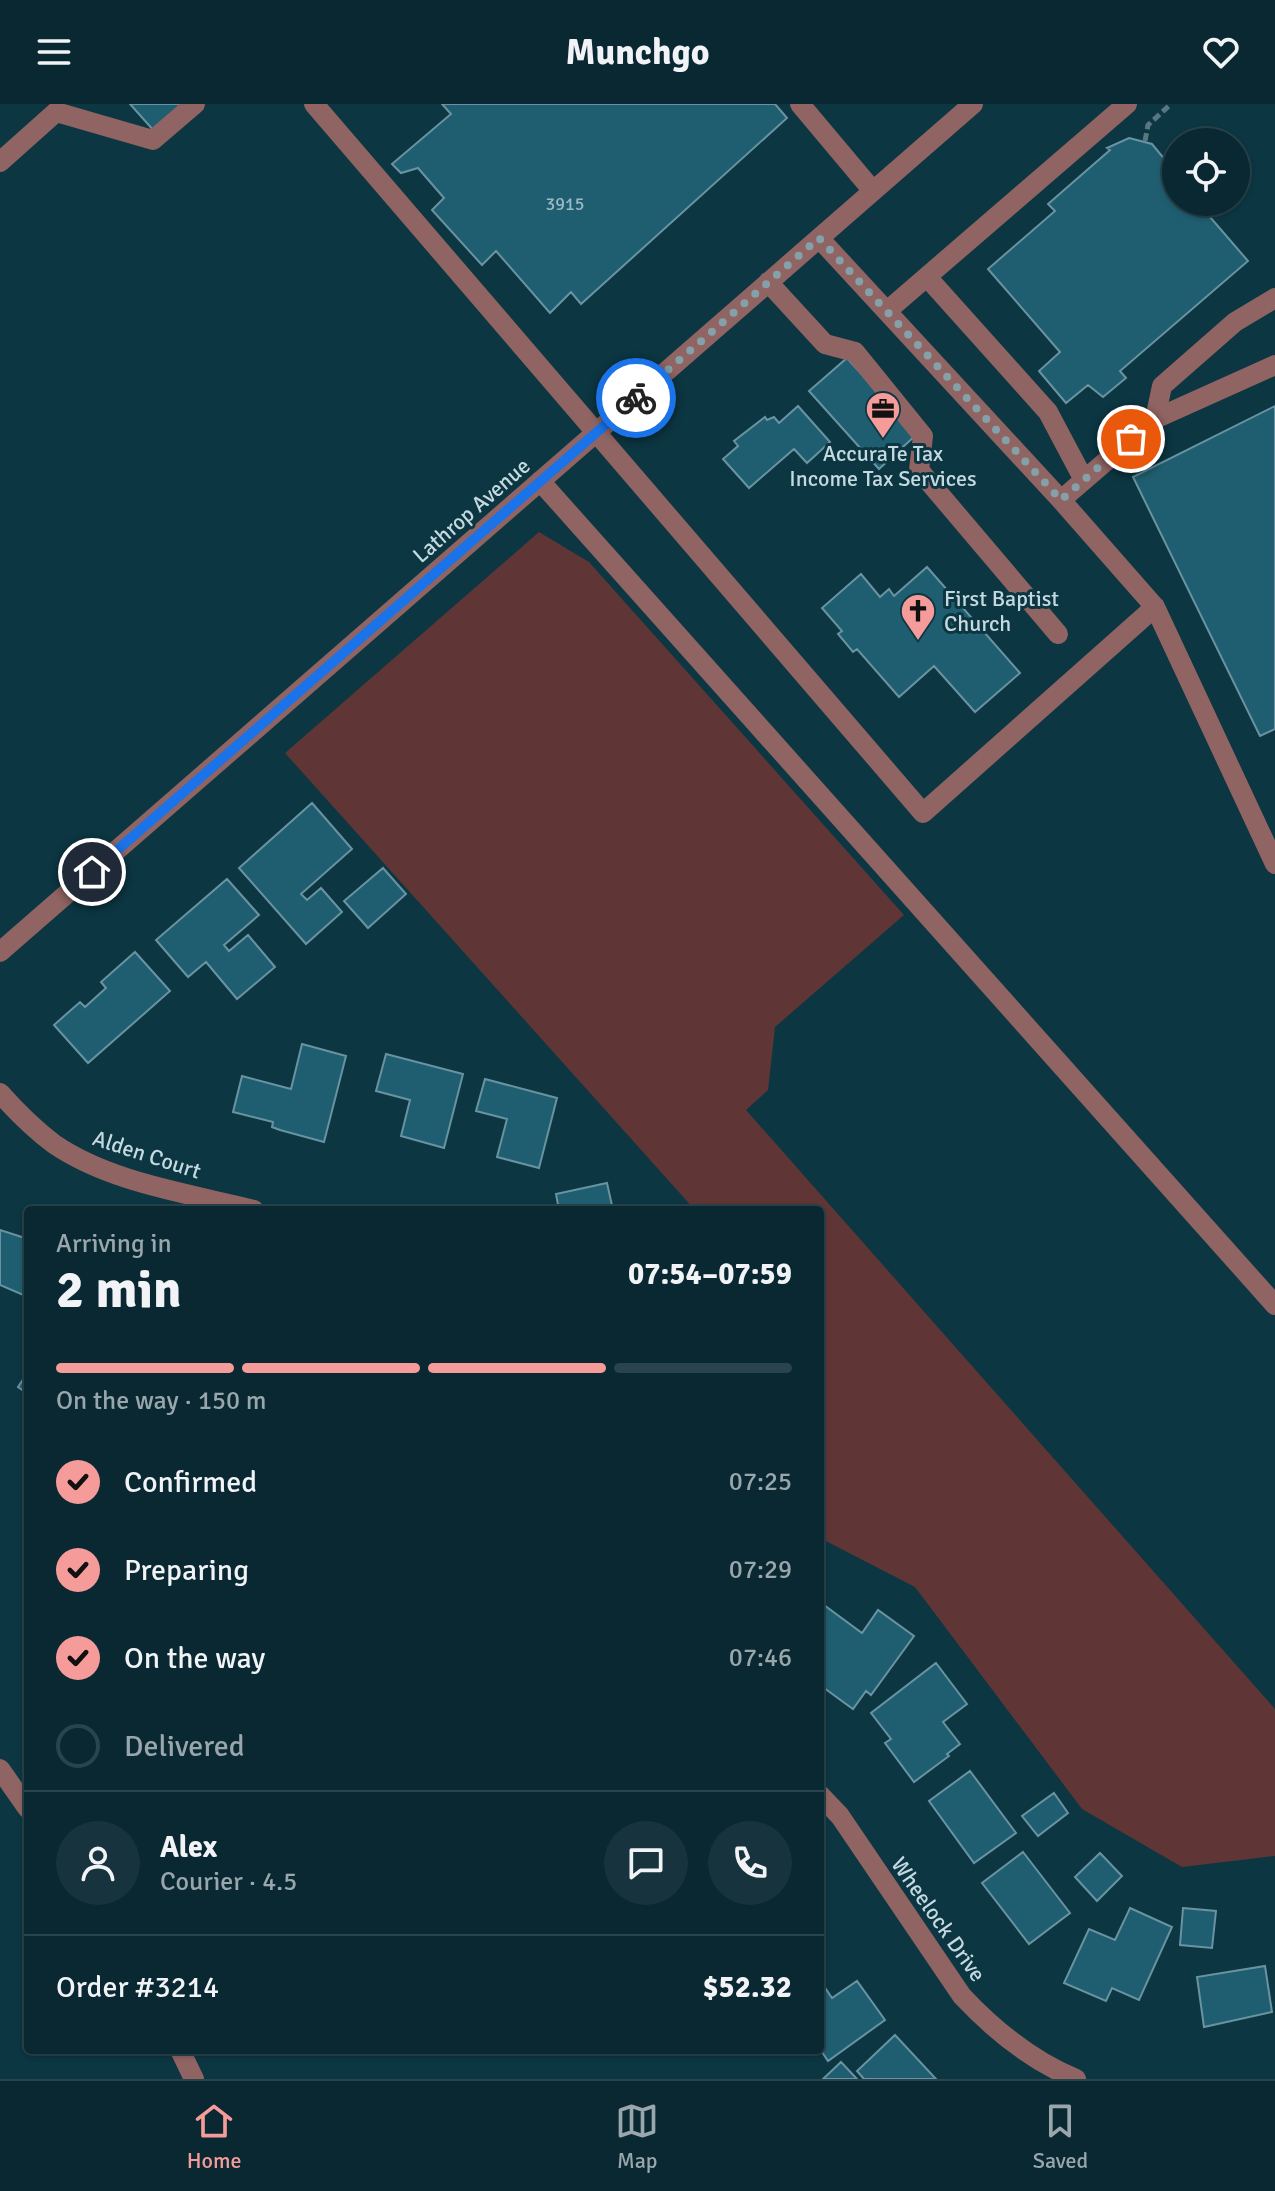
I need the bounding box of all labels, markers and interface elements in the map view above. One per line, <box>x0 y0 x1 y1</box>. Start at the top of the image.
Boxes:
icon: menu <box>32 30 76 74</box>
text: Munchgo <box>565 30 710 75</box>
icon: heart <box>1199 30 1243 74</box>
map controls <box>1162 128 1250 216</box>
button: locate <box>1162 128 1250 216</box>
house number: 3915 <box>546 193 584 215</box>
courier <box>596 358 676 438</box>
icon: bike <box>614 376 658 420</box>
office icon: AccuraTe Tax Income Tax Services <box>864 390 902 440</box>
pin <box>1097 405 1165 473</box>
icon: bag <box>1109 417 1153 461</box>
place label: AccuraTe Tax Income Tax Services <box>789 440 977 492</box>
street label: Lathrop Avenue <box>407 452 535 569</box>
place label: First Baptist Church <box>944 585 1059 637</box>
church icon: First Baptist Church <box>899 592 937 642</box>
pin <box>58 838 126 906</box>
icon: home <box>70 850 114 894</box>
street label: Alden Court <box>89 1124 205 1185</box>
text: Arriving in <box>56 1228 172 1260</box>
text: 07:54–07:59 <box>628 1256 792 1293</box>
text: 2 min <box>56 1258 182 1322</box>
text: On the way · 150 m <box>56 1385 266 1417</box>
icon: check <box>56 1460 100 1504</box>
text: Confirmed <box>124 1464 257 1501</box>
text: 07:25 <box>729 1466 792 1498</box>
icon: check <box>56 1548 100 1592</box>
text: Preparing <box>124 1552 249 1589</box>
text: 07:29 <box>729 1554 792 1586</box>
icon: check <box>56 1636 100 1680</box>
text: On the way <box>124 1640 265 1677</box>
text: 07:46 <box>729 1642 792 1674</box>
text: Delivered <box>124 1728 245 1765</box>
button: person <box>56 1821 140 1905</box>
button: chat <box>604 1821 688 1905</box>
button: phone <box>708 1821 792 1905</box>
text: Alex <box>160 1829 217 1866</box>
street label: Wheelock Drive <box>886 1852 991 1987</box>
text: Courier · 4.5 <box>160 1866 297 1898</box>
text: Order #3214 <box>56 1969 219 2006</box>
text: $52.32 <box>702 1969 792 2006</box>
tab: Home <box>187 2099 242 2174</box>
tab: Map <box>615 2099 659 2174</box>
tab: Saved <box>1033 2099 1088 2174</box>

